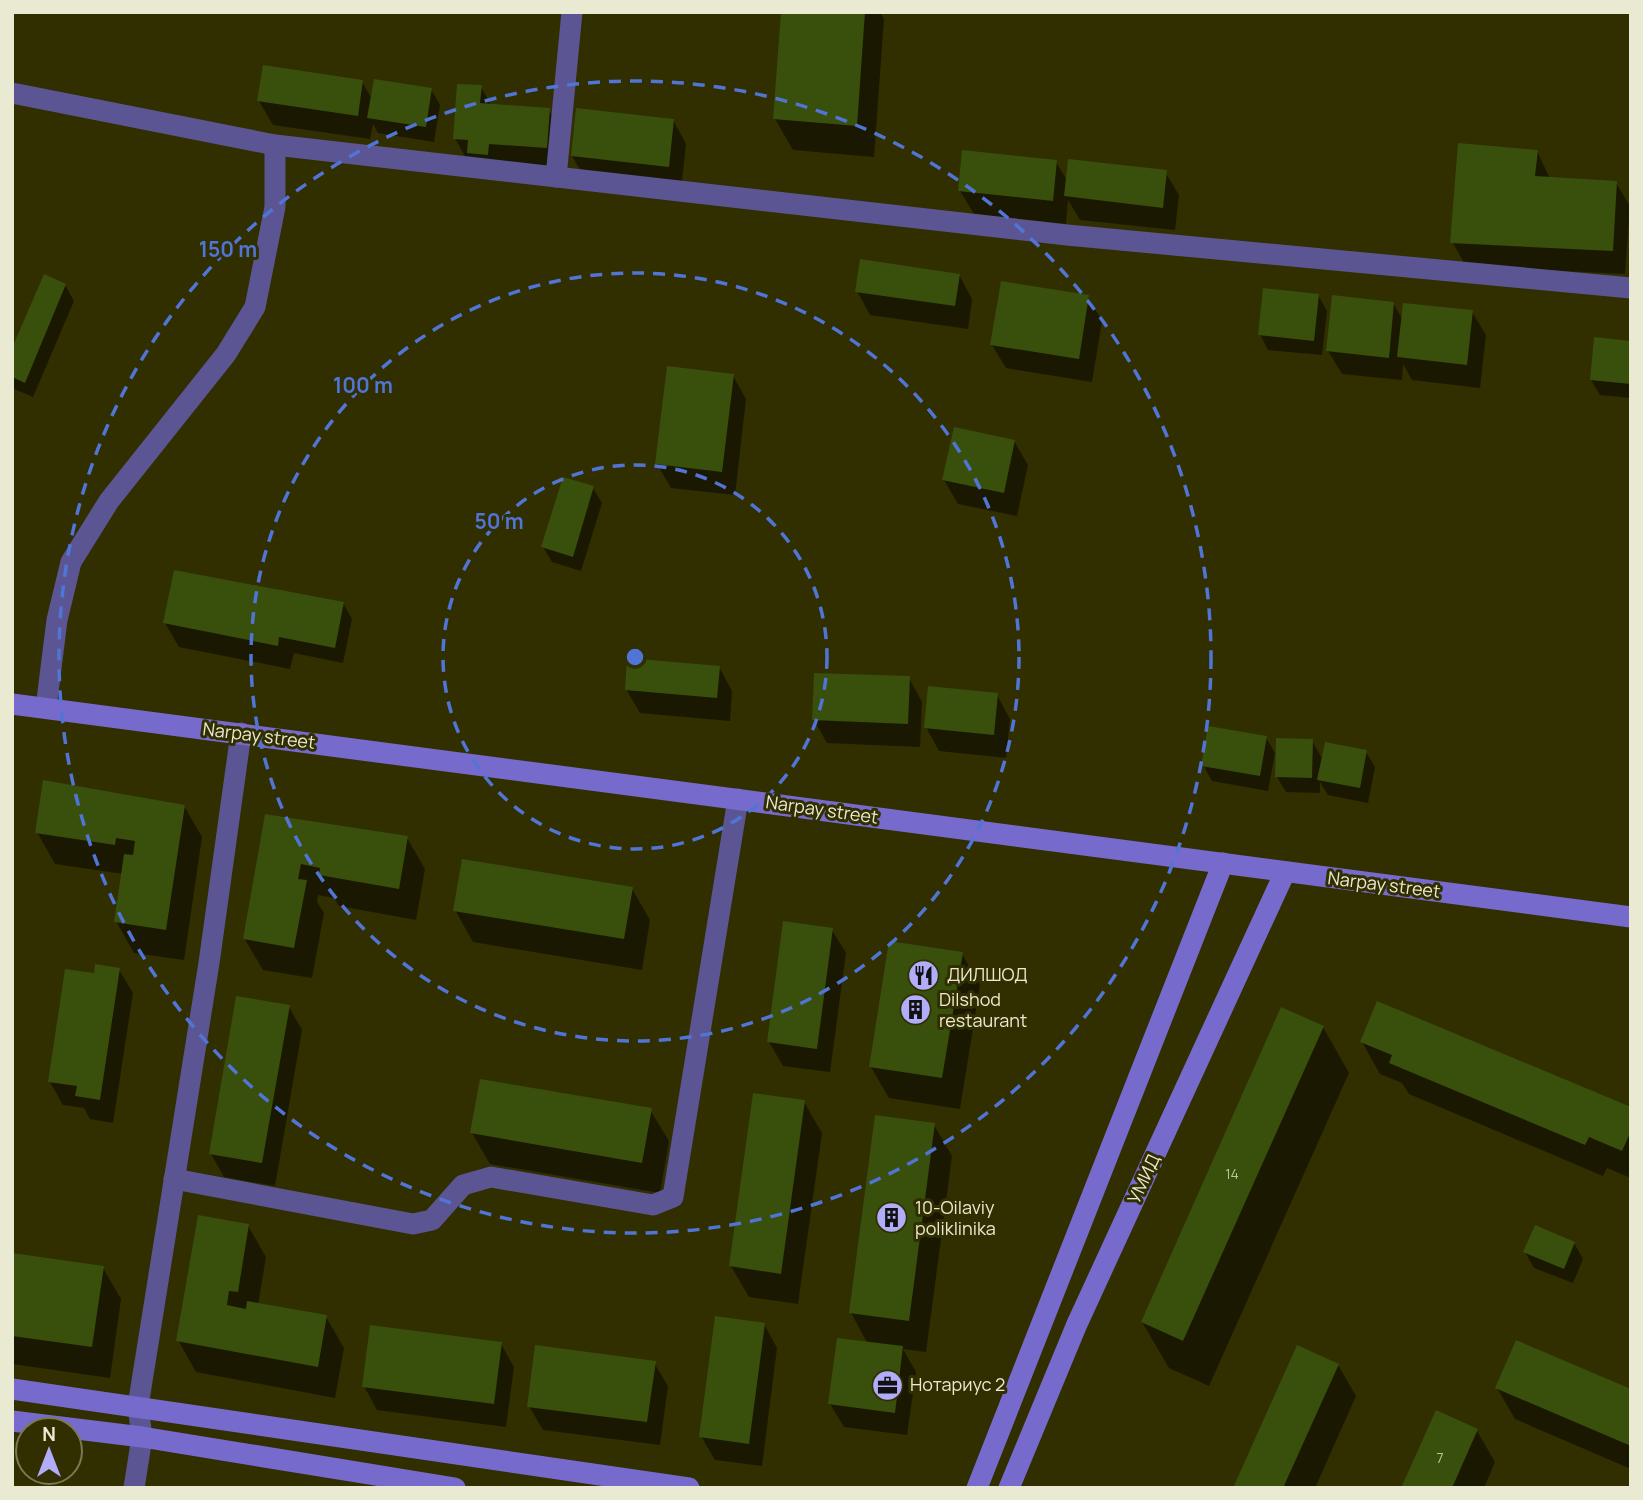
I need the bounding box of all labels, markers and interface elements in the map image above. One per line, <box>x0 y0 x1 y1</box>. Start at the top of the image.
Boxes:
text: 150 m <box>199 235 257 263</box>
text: 100 m <box>333 371 393 399</box>
text: 50 m <box>474 507 524 535</box>
centre of rings <box>623 645 647 669</box>
street label: Narpay street <box>201 716 317 754</box>
street label: Narpay street <box>764 789 880 829</box>
street label: Narpay street <box>1326 865 1442 903</box>
restaurant icon: ДИЛШОД <box>907 958 941 992</box>
place label: ДИЛШОД <box>947 962 1027 986</box>
place label: Dilshod restaurant <box>939 987 1027 1032</box>
building icon: Dilshod restaurant <box>899 993 933 1027</box>
street label: УМИД <box>1121 1150 1165 1207</box>
house number: 14 <box>1225 1164 1239 1183</box>
place label: 10-Oilaviy poliklinika <box>915 1195 996 1240</box>
building icon: 10-Oilaviy poliklinika <box>875 1201 909 1235</box>
office icon: Нотариус 2 <box>870 1368 904 1402</box>
place label: Нотариус 2 <box>910 1372 1005 1396</box>
north arrow <box>14 1416 84 1486</box>
text: N <box>42 1421 56 1447</box>
house number: 7 <box>1436 1448 1444 1467</box>

